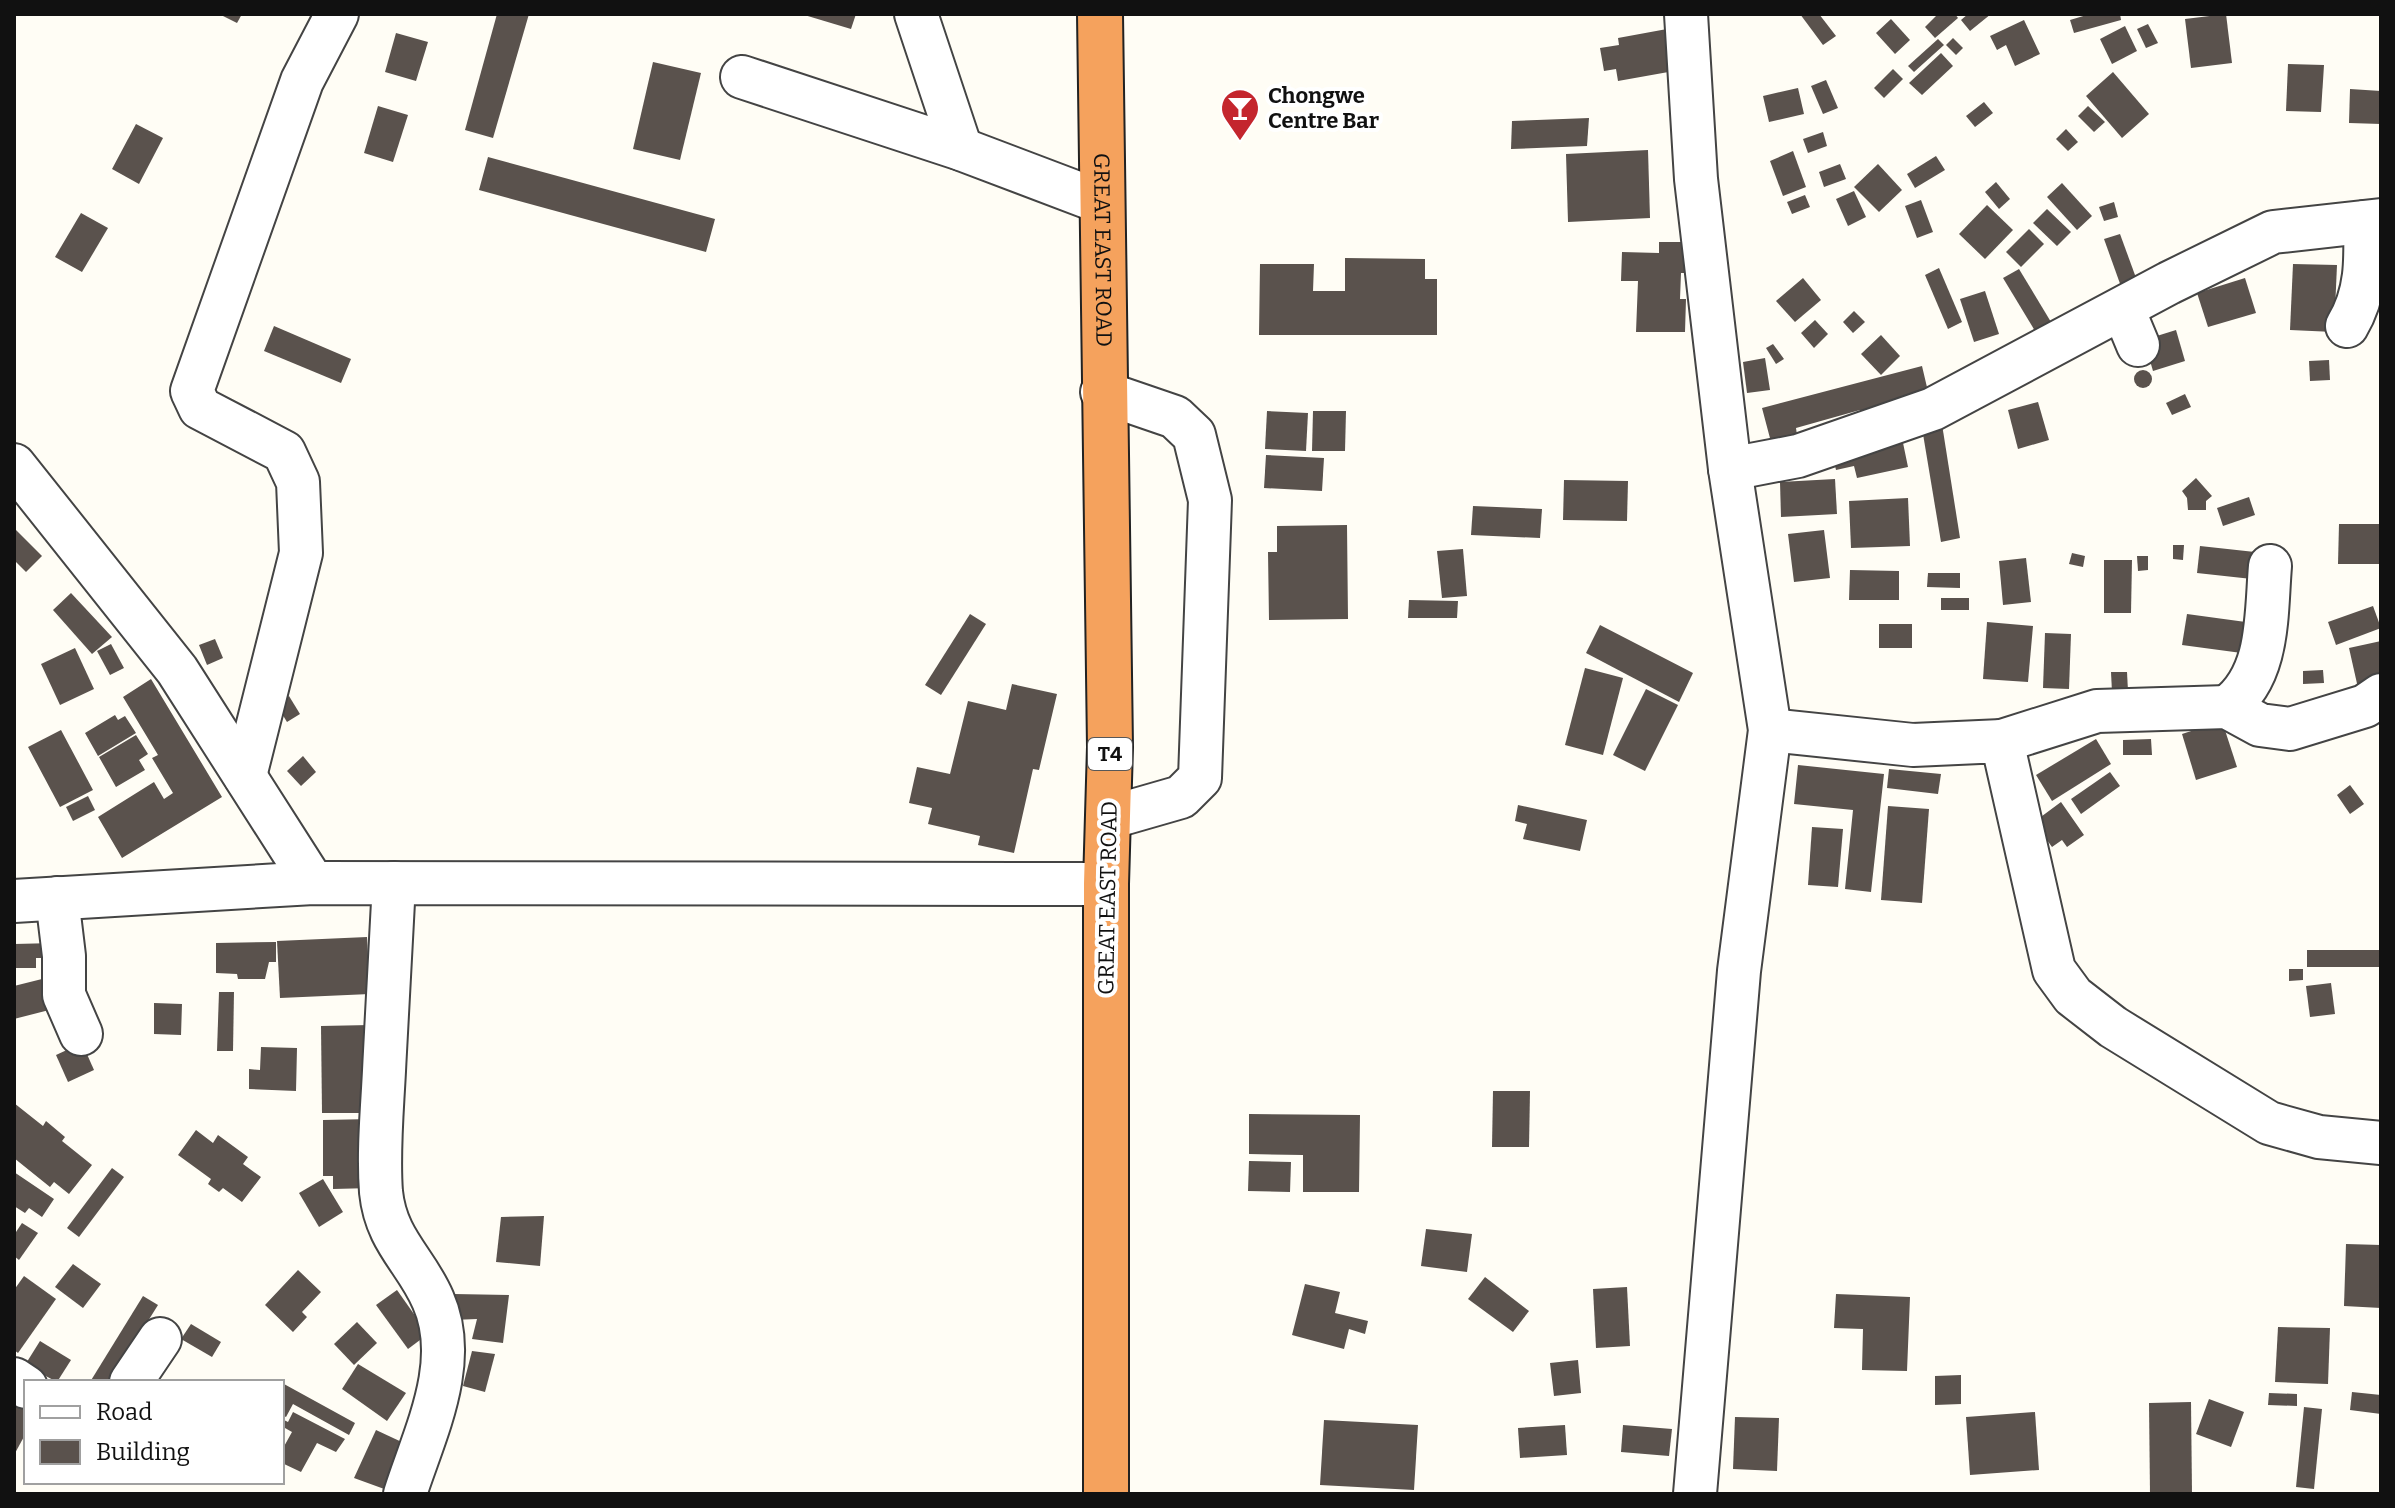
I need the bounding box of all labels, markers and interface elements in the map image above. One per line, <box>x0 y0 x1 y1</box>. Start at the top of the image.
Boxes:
place label: Chongwe Centre Bar <box>1268 82 1380 134</box>
bar icon: Chongwe Centre Bar <box>1219 87 1261 142</box>
street label: GREAT EAST ROAD <box>1088 153 1118 347</box>
road number: T4 <box>1088 738 1132 770</box>
street label: GREAT EAST ROAD <box>1092 801 1123 995</box>
legend <box>24 1380 284 1484</box>
text: Road <box>96 1398 152 1426</box>
text: Building <box>96 1438 190 1466</box>

